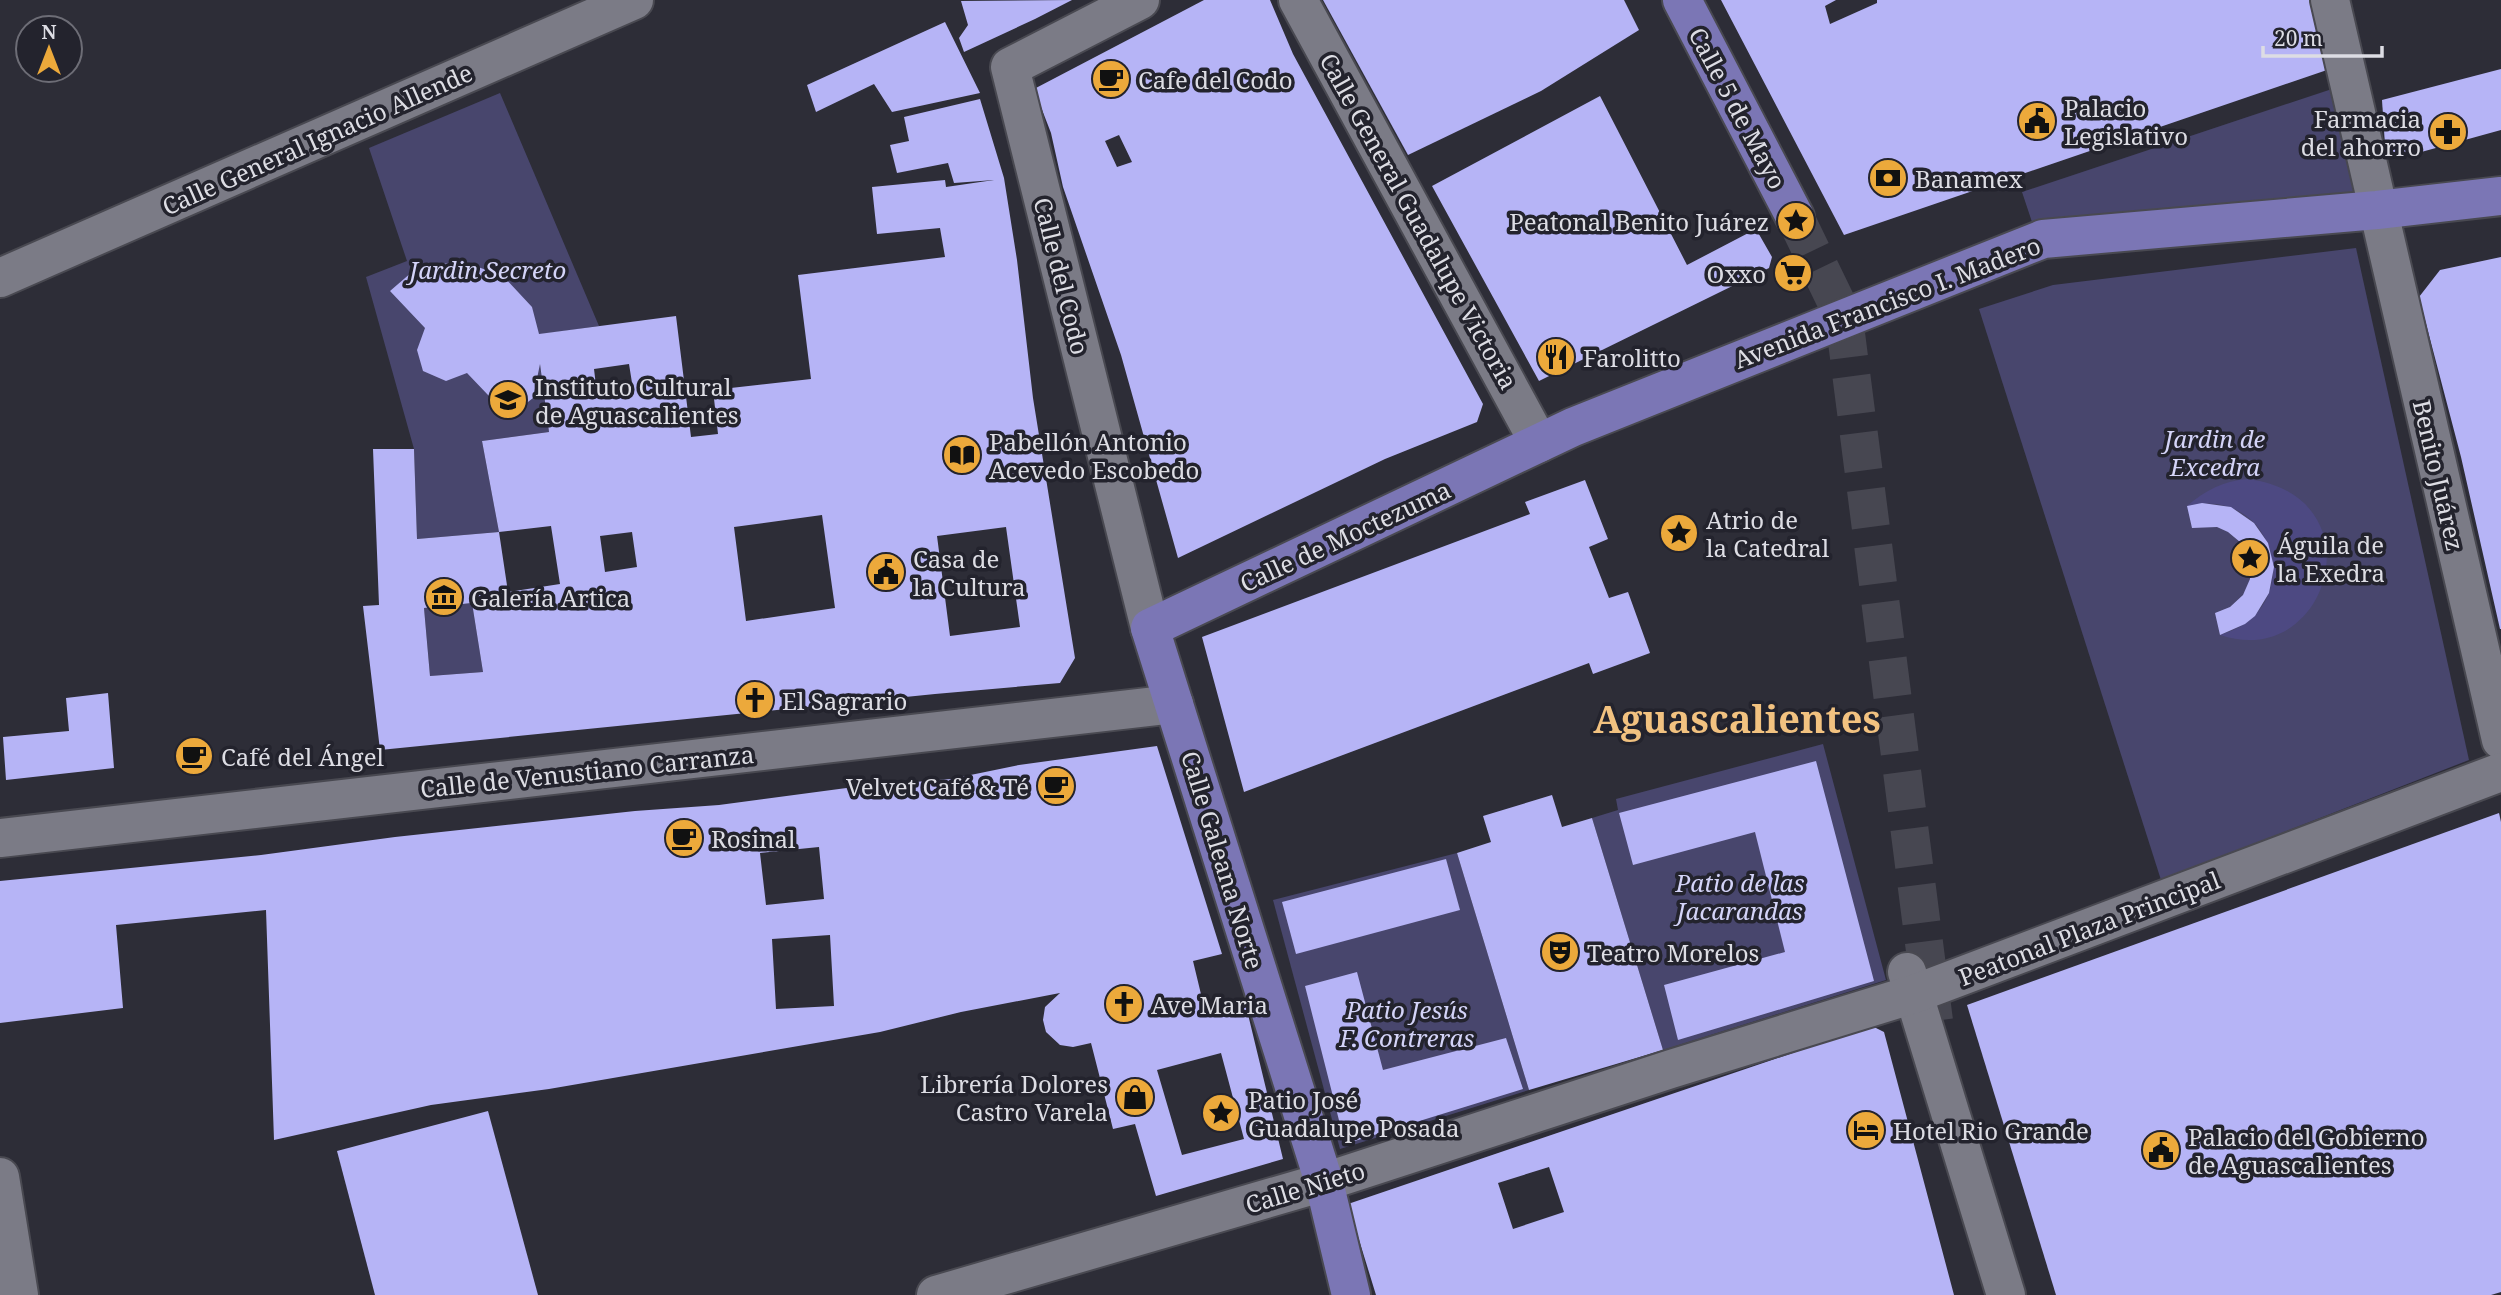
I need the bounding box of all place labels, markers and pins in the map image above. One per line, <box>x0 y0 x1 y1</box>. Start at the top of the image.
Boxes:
cafe icon: Cafe del Codo <box>1090 58 1132 100</box>
place label: Cafe del Codo <box>1138 63 1293 96</box>
place label: Palacio Legislativo <box>2064 91 2188 152</box>
public building icon: Palacio Legislativo <box>2016 100 2058 142</box>
place label: Farmacia del ahorro <box>2301 102 2421 163</box>
pharmacy icon: Farmacia del ahorro <box>2427 111 2469 153</box>
bank icon: Banamex <box>1867 157 1909 199</box>
place label: Banamex <box>1915 162 2023 195</box>
place icon: Peatonal Benito Juárez <box>1775 200 1817 242</box>
place label: Peatonal Benito Juárez <box>1509 205 1769 238</box>
supermarket icon: Oxxo <box>1772 252 1814 294</box>
place label: Oxxo <box>1707 257 1766 290</box>
restaurant icon: Farolitto <box>1535 336 1577 378</box>
place label: Farolitto <box>1583 341 1681 374</box>
place label: Instituto Cultural de Aguascalientes <box>535 370 739 431</box>
school or university icon: Instituto Cultural de Aguascalientes <box>487 379 529 421</box>
place label: Pabellón Antonio Acevedo Escobedo <box>989 425 1199 486</box>
library icon: Pabellón Antonio Acevedo Escobedo <box>941 434 983 476</box>
place label: Atrio de la Catedral <box>1706 503 1830 564</box>
place icon: Atrio de la Catedral <box>1658 512 1700 554</box>
place label: Águila de la Exedra <box>2277 528 2385 589</box>
place icon: Águila de la Exedra <box>2229 537 2271 579</box>
place label: Casa de la Cultura <box>913 542 1026 603</box>
public building icon: Casa de la Cultura <box>865 551 907 593</box>
museum icon: Galería Artica <box>423 576 465 618</box>
place label: Galería Artica <box>471 581 630 614</box>
church icon: El Sagrario <box>734 679 776 721</box>
place label: El Sagrario <box>782 684 907 717</box>
cafe icon: Café del Ángel <box>173 735 215 777</box>
place label: Café del Ángel <box>221 740 385 773</box>
cafe icon: Velvet Café & Té <box>1035 765 1077 807</box>
place label: Velvet Café & Té <box>846 770 1029 803</box>
cafe icon: Rosinal <box>663 817 705 859</box>
place label: Rosinal <box>711 822 796 855</box>
theatre icon: Teatro Morelos <box>1539 931 1581 973</box>
place label: Teatro Morelos <box>1587 936 1759 969</box>
church icon: Ave Maria <box>1103 983 1145 1025</box>
place label: Ave Maria <box>1151 988 1268 1021</box>
place label: Librería Dolores Castro Varela <box>920 1067 1108 1128</box>
shop icon: Librería Dolores Castro Varela <box>1114 1076 1156 1118</box>
place label: Patio José Guadalupe Posada <box>1248 1083 1460 1144</box>
place icon: Patio José Guadalupe Posada <box>1200 1092 1242 1134</box>
hotel icon: Hotel Rio Grande <box>1845 1109 1887 1151</box>
place label: Hotel Rio Grande <box>1893 1114 2089 1147</box>
place label: Palacio del Gobierno de Aguascalientes <box>2188 1120 2425 1181</box>
public building icon: Palacio del Gobierno de Aguascalientes <box>2140 1129 2182 1171</box>

